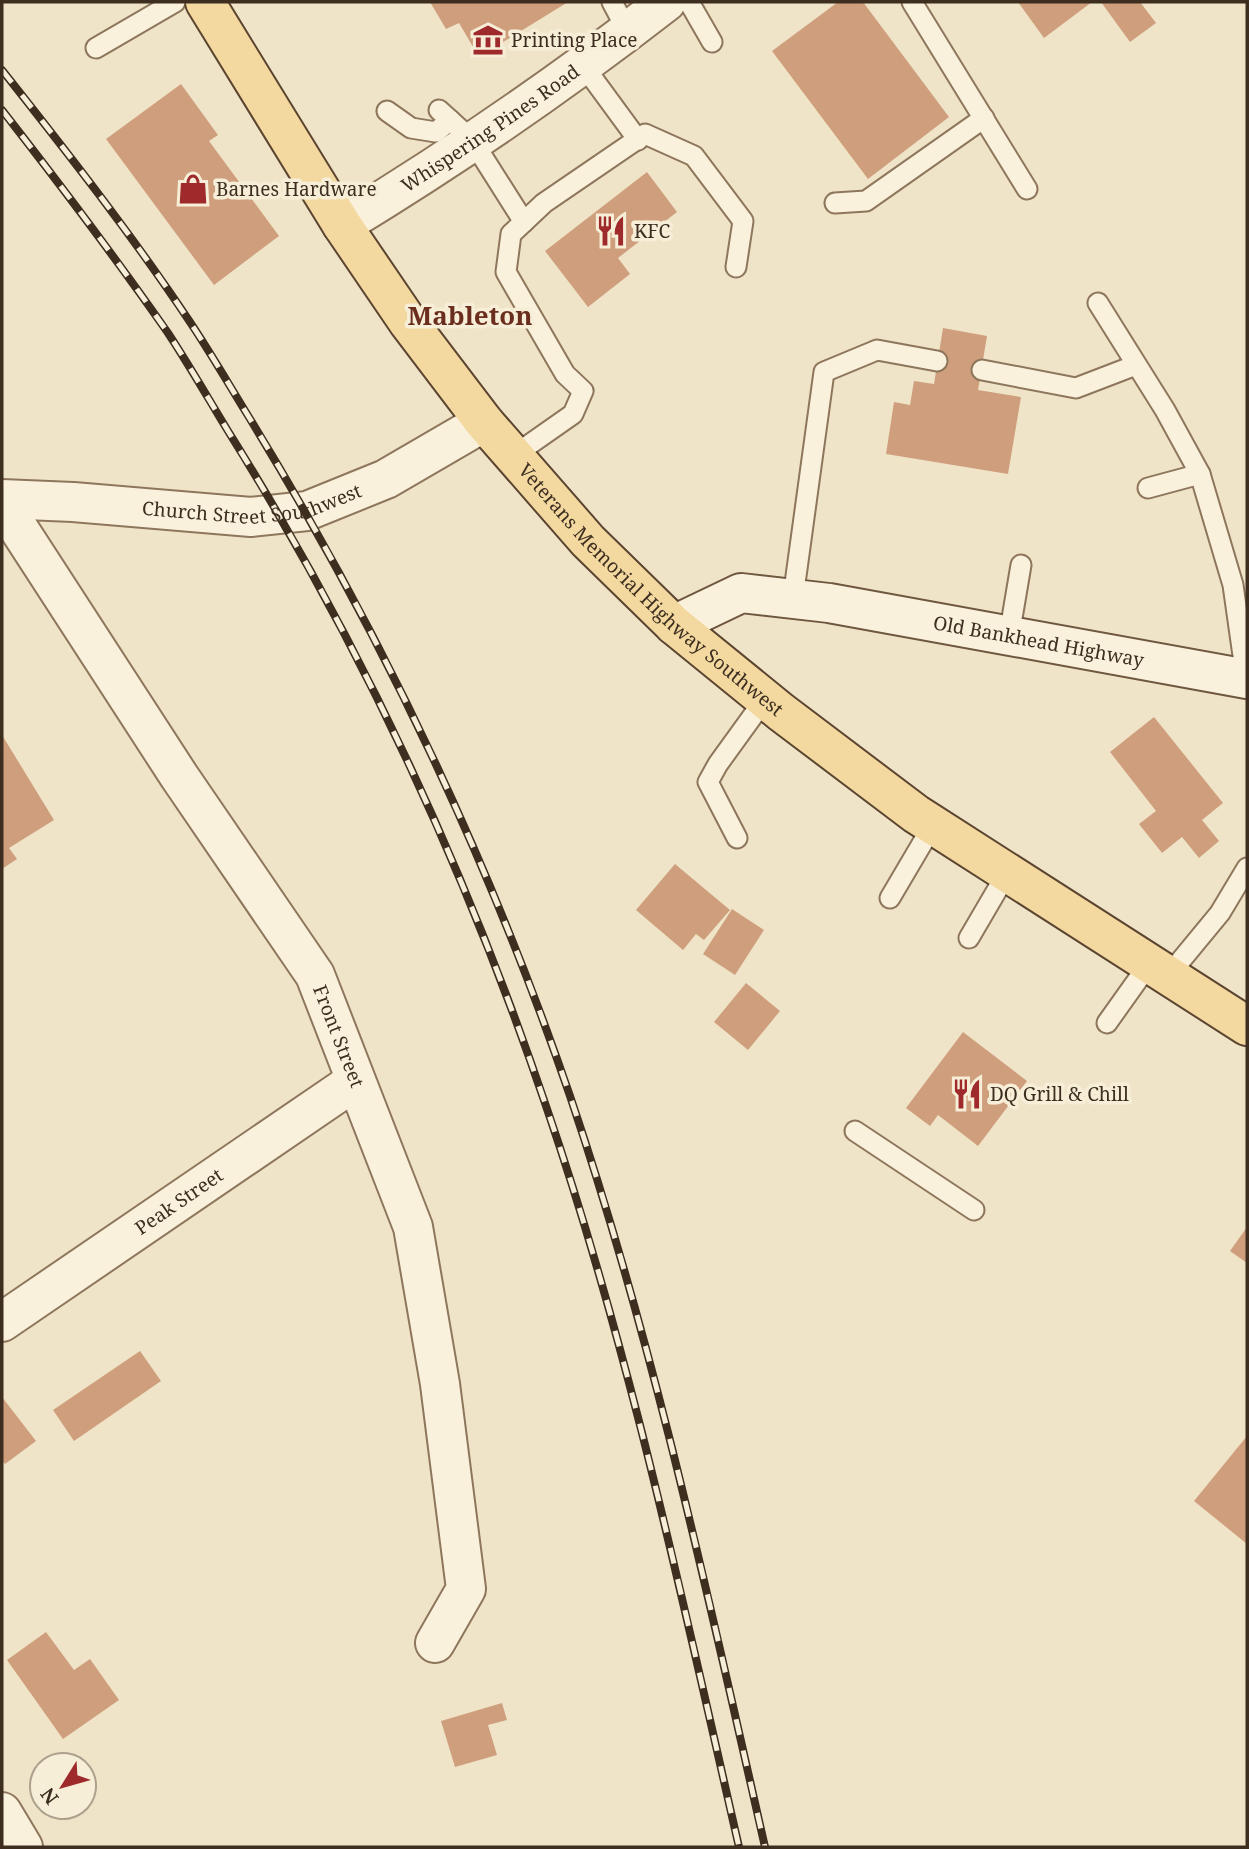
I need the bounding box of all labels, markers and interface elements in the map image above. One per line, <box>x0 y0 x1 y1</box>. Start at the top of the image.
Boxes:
museum icon: Printing Place <box>471 23 505 57</box>
place label: Printing Place <box>511 27 638 53</box>
street label: Whispering Pines Road <box>396 58 585 198</box>
shop icon: Barnes Hardware <box>176 172 210 206</box>
place label: Barnes Hardware <box>216 176 377 202</box>
restaurant icon: KFC <box>594 214 628 248</box>
place label: KFC <box>634 218 671 244</box>
district label: Mableton <box>407 297 533 333</box>
street label: Veterans Memorial Highway Southwest <box>513 458 789 722</box>
street label: Church Street Southwest <box>141 477 366 530</box>
street label: Old Bankhead Highway <box>931 609 1146 673</box>
street label: Front Street <box>307 981 371 1092</box>
restaurant icon: DQ Grill & Chill <box>950 1077 984 1111</box>
place label: DQ Grill & Chill <box>990 1081 1129 1107</box>
street label: Peak Street <box>130 1162 228 1241</box>
north arrow <box>28 1751 98 1821</box>
text: N <box>35 1782 64 1810</box>

